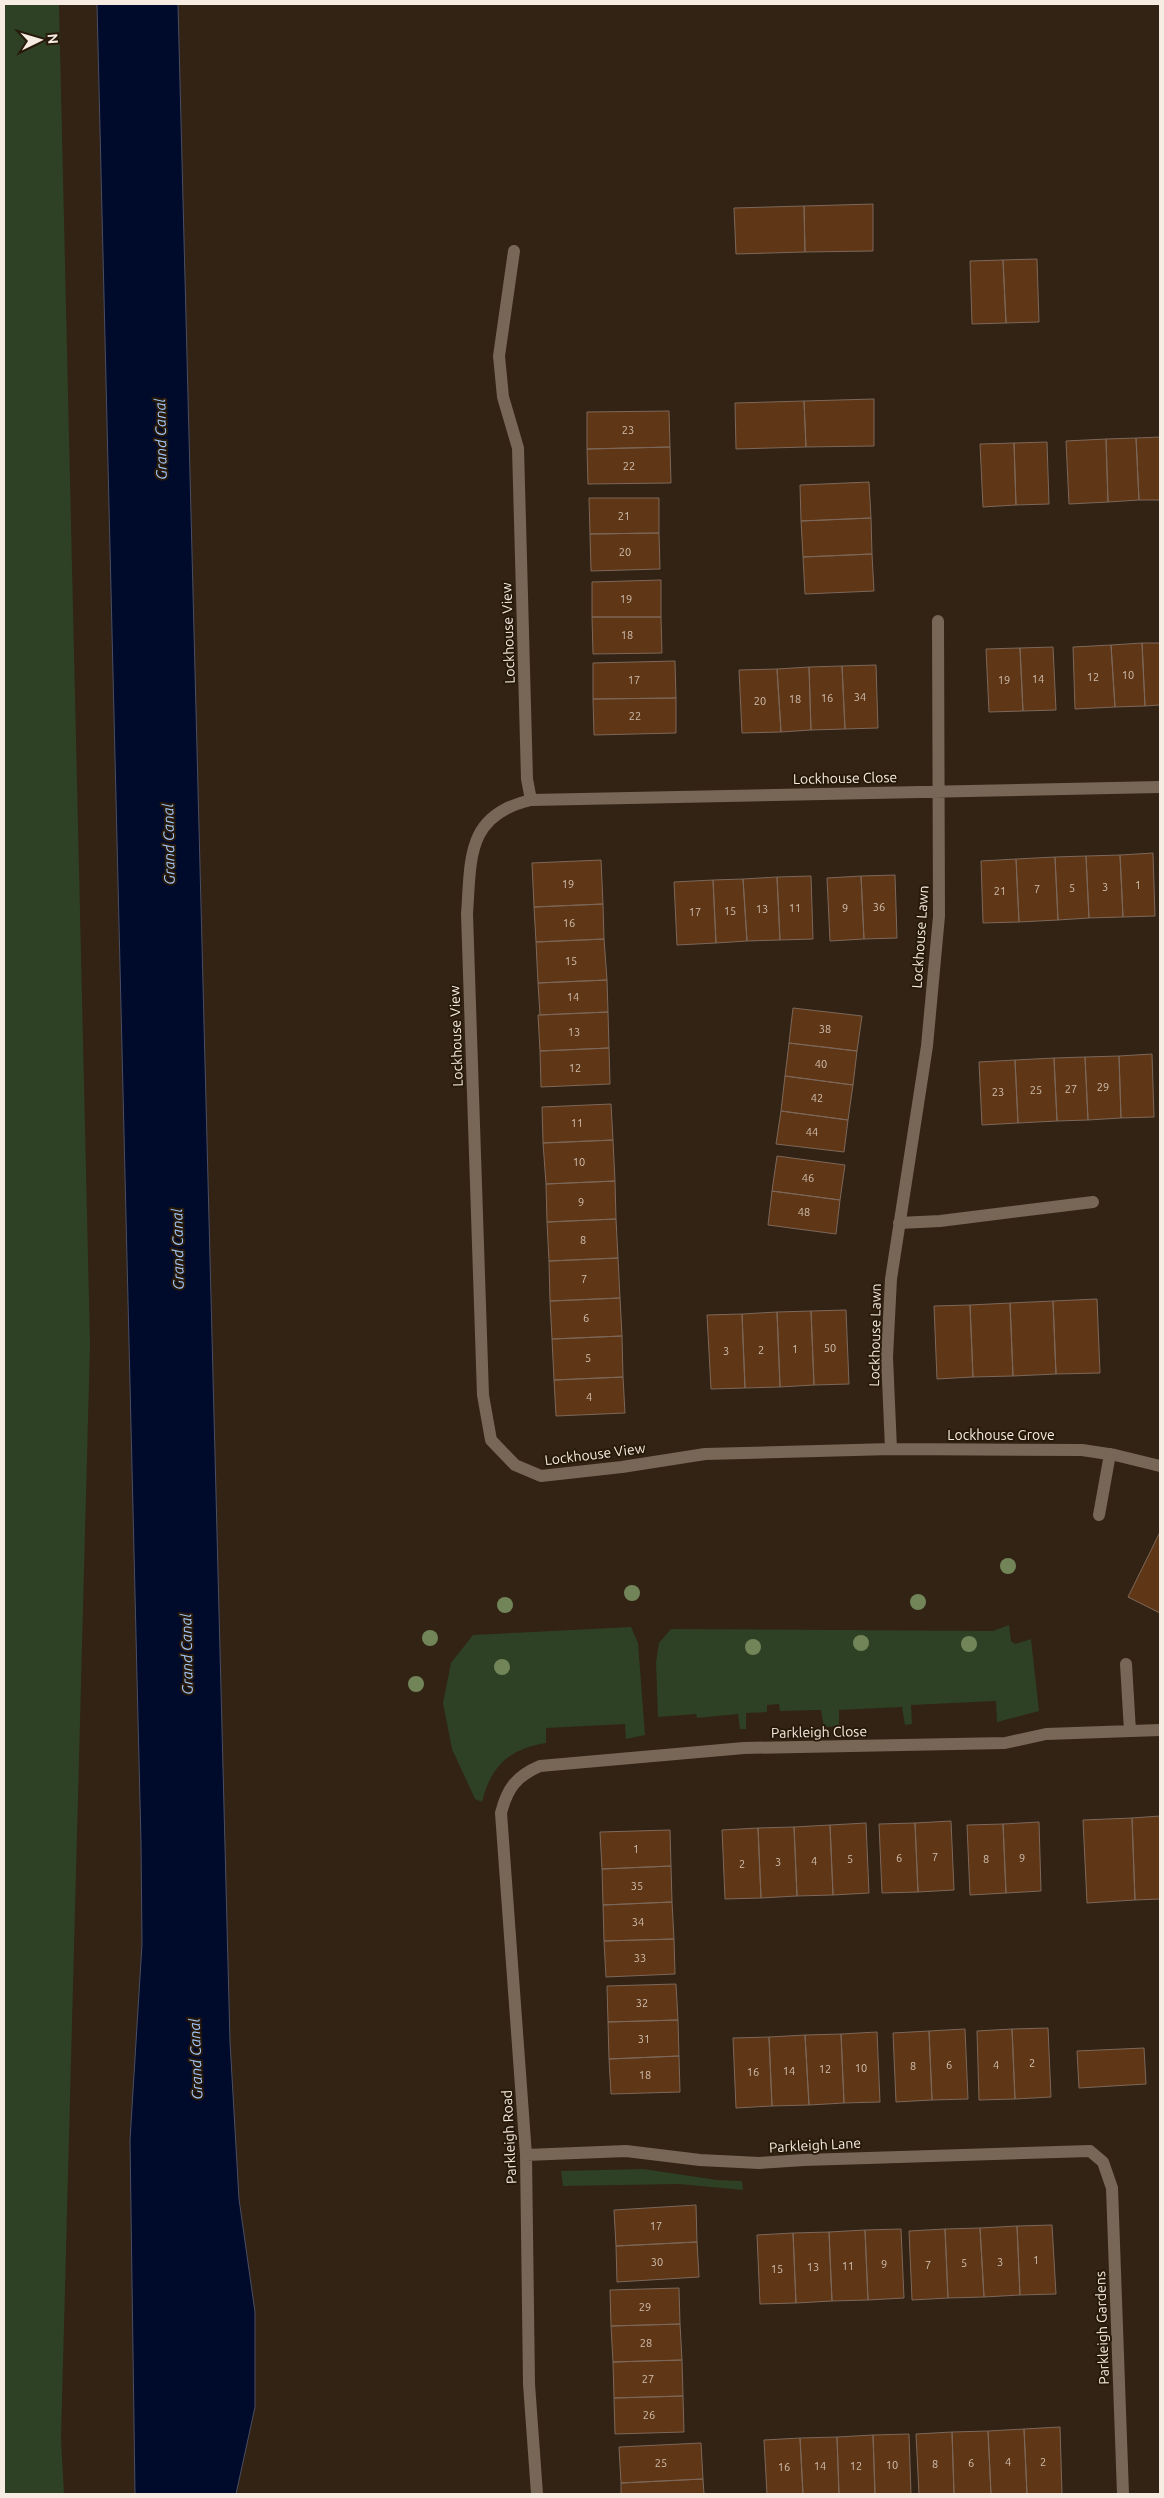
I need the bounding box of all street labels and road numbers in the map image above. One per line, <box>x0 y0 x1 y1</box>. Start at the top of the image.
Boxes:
street label: Lockhouse View <box>498 582 518 684</box>
street label: Lockhouse Close <box>793 769 897 787</box>
street label: Lockhouse Lawn <box>908 885 932 989</box>
street label: Lockhouse View <box>446 985 466 1087</box>
street label: Lockhouse Lawn <box>866 1283 884 1387</box>
street label: Lockhouse Grove <box>947 1427 1055 1443</box>
street label: Lockhouse View <box>544 1440 646 1468</box>
street label: Parkleigh Close <box>771 1723 867 1741</box>
street label: Parkleigh Road <box>499 2090 519 2184</box>
street label: Parkleigh Lane <box>769 2135 861 2155</box>
street label: Parkleigh Gardens <box>1092 2271 1112 2385</box>

